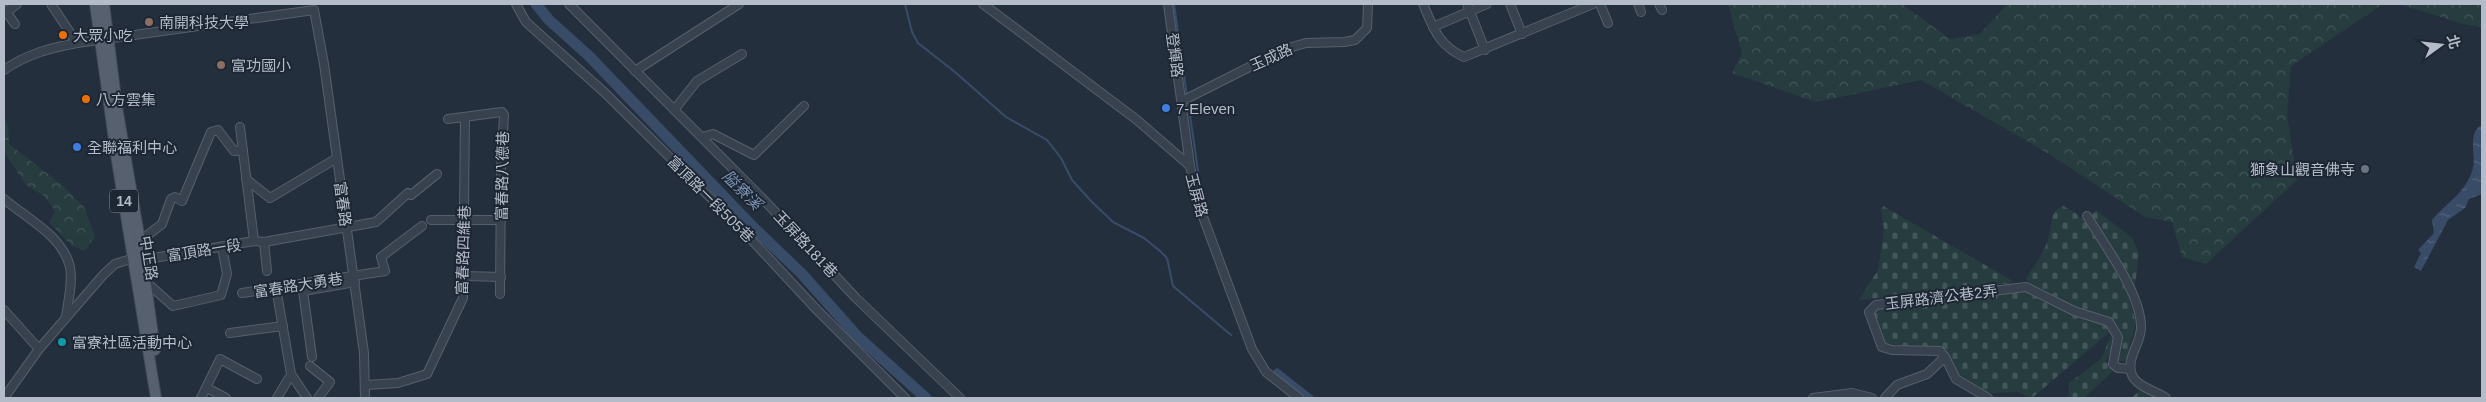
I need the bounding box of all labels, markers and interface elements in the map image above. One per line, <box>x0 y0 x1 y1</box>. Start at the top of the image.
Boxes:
place label: 南開科技大學 <box>159 14 249 31</box>
marker: 南開科技大學 <box>143 16 155 28</box>
north arrow <box>2416 20 2466 70</box>
place label: 大眾小吃 <box>73 27 133 44</box>
marker: 大眾小吃 <box>57 29 69 41</box>
street label: 登輝路 <box>1163 32 1187 78</box>
text: 北 <box>2444 33 2463 50</box>
street label: 玉成路 <box>1247 40 1295 74</box>
place label: 富功國小 <box>231 57 291 74</box>
marker: 富功國小 <box>215 59 227 71</box>
place label: 八方雲集 <box>96 91 156 108</box>
marker: 八方雲集 <box>80 93 92 105</box>
place label: 7-Eleven <box>1176 100 1235 117</box>
marker: 7-Eleven <box>1160 102 1172 114</box>
street label: 富春路八德巷 <box>493 131 511 221</box>
place label: 全聯福利中心 <box>87 139 177 156</box>
marker: 全聯福利中心 <box>71 141 83 153</box>
street label: 富頂路一段505巷 <box>664 152 758 246</box>
place label: 獅象山觀音佛寺 <box>2250 161 2355 178</box>
marker: 獅象山觀音佛寺 <box>2359 163 2371 175</box>
water label: 隘寮溪 <box>719 167 766 214</box>
street label: 玉屏路 <box>1183 171 1211 219</box>
street label: 富春路 <box>331 181 355 227</box>
road number: 14 <box>110 190 138 212</box>
street label: 富春路四維巷 <box>453 205 473 295</box>
street label: 玉屏路181巷 <box>771 207 841 281</box>
street label: 中正路 <box>137 234 161 282</box>
street label: 富頂路一段 <box>166 236 242 264</box>
street label: 富春路大勇巷 <box>252 270 344 300</box>
street label: 玉屏路濟公巷2弄 <box>1884 282 1998 312</box>
place label: 富寮社區活動中心 <box>72 334 192 351</box>
marker: 富寮社區活動中心 <box>56 336 68 348</box>

